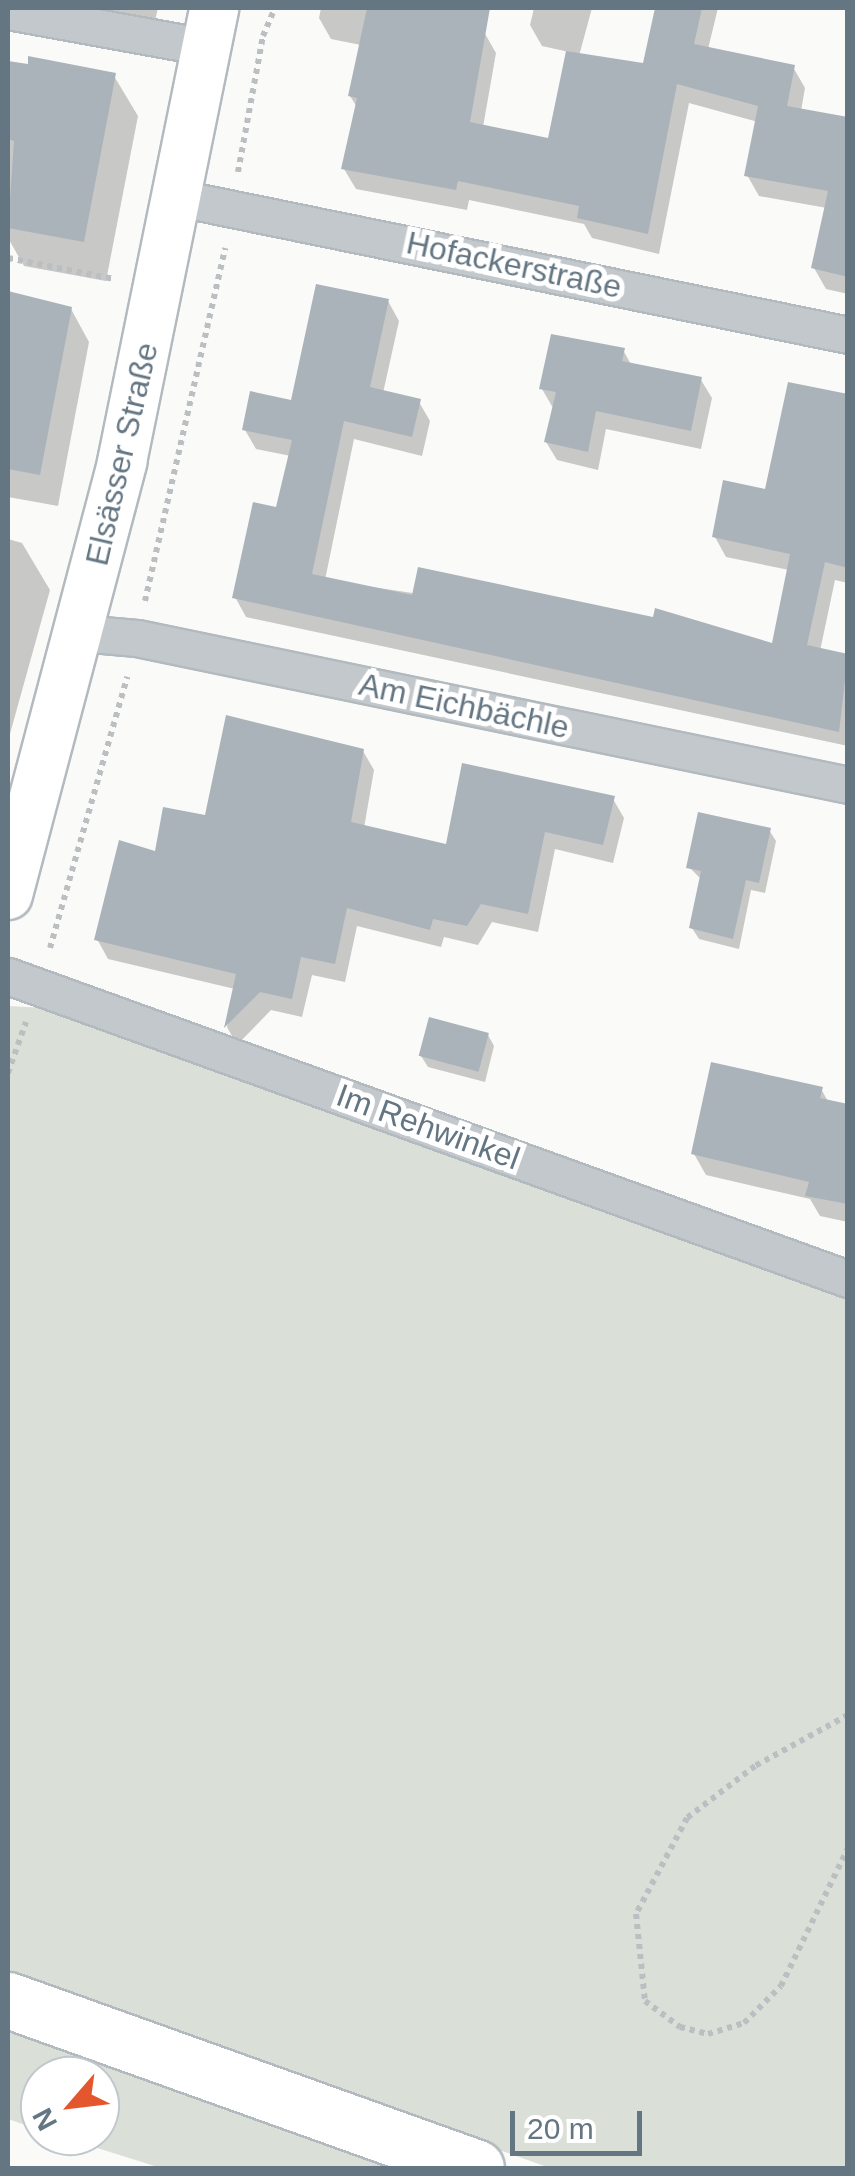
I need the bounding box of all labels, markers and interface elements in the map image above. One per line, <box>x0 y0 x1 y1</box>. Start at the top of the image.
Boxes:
street label: Hofackerstraße <box>403 223 625 307</box>
street label: Elsässer Straße <box>78 339 166 569</box>
street label: Am Eichbächle <box>356 665 572 747</box>
street label: Im Rehwinkel <box>331 1076 525 1178</box>
north arrow <box>20 2056 120 2156</box>
scale bar <box>515 2091 648 2153</box>
text: N <box>26 2103 63 2136</box>
text: 20 m <box>527 2112 594 2145</box>

